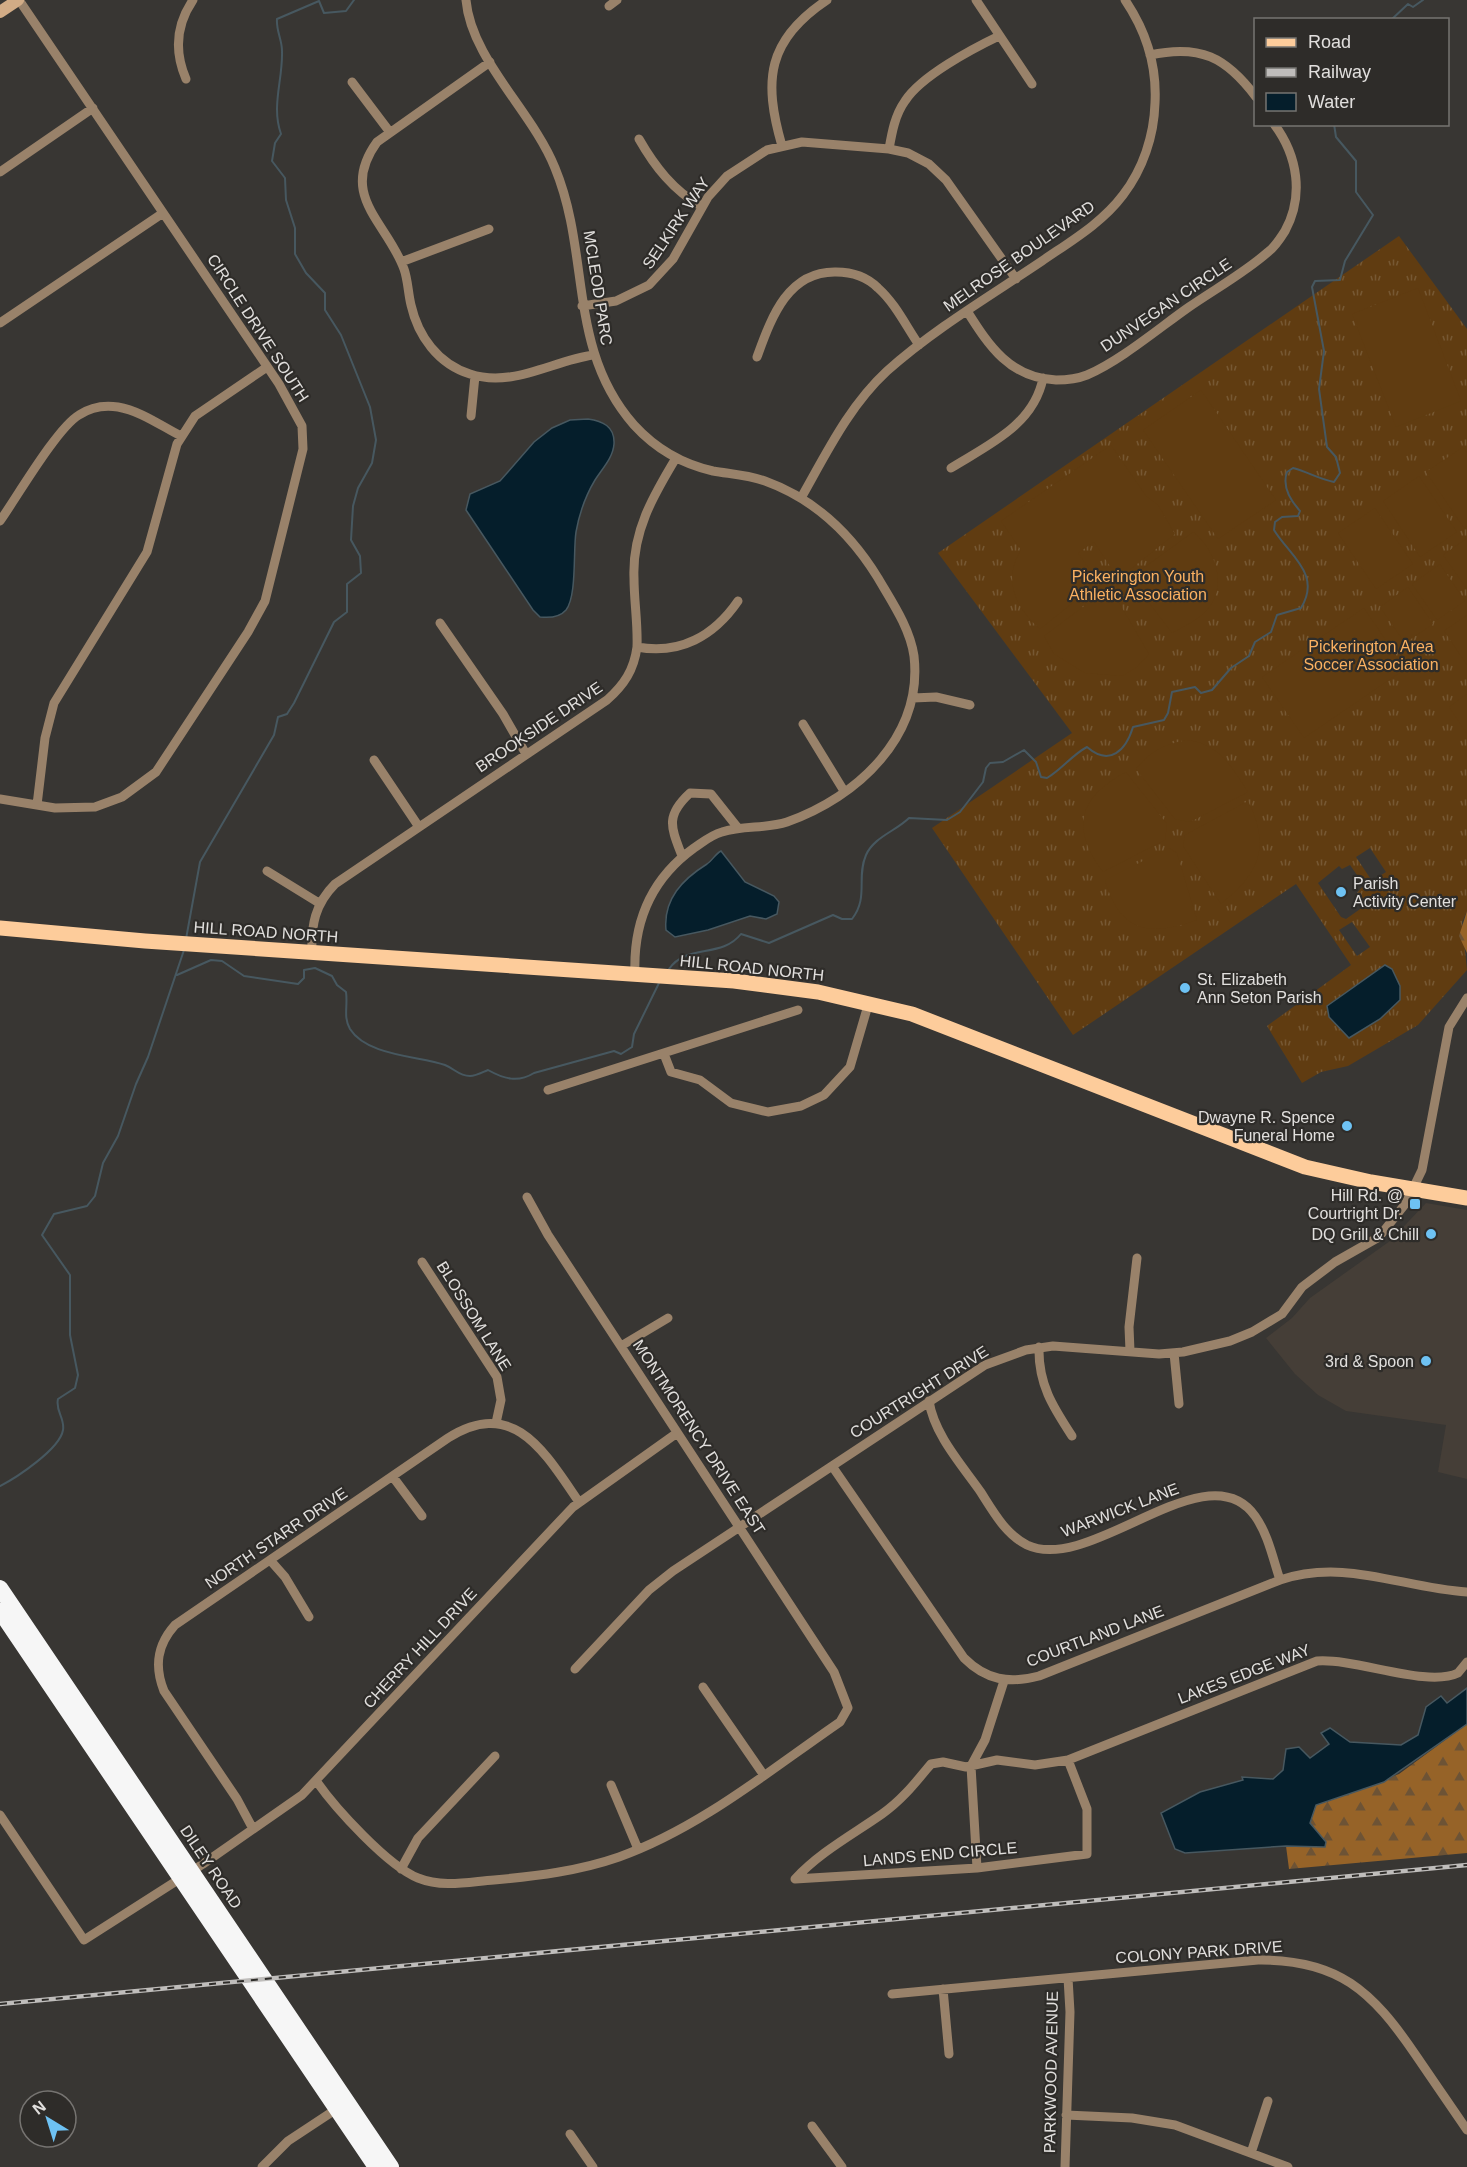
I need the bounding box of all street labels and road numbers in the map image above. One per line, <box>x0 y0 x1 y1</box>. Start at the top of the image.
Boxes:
street label: SELKIRK WAY <box>639 174 713 272</box>
street label: MELROSE BOULEVARD <box>940 197 1098 315</box>
street label: MCLEOD PARC <box>581 229 615 347</box>
street label: CIRCLE DRIVE SOUTH <box>204 251 312 405</box>
street label: DUNVEGAN CIRCLE <box>1097 255 1235 355</box>
street label: BROOKSIDE DRIVE <box>473 678 605 776</box>
street label: HILL ROAD NORTH <box>193 918 339 946</box>
street label: HILL ROAD NORTH <box>679 952 825 984</box>
street label: BLOSSOM LANE <box>434 1258 514 1374</box>
street label: MONTMORENCY DRIVE EAST <box>630 1337 768 1537</box>
street label: COURTRIGHT DRIVE <box>847 1343 991 1441</box>
street label: WARWICK LANE <box>1059 1480 1181 1540</box>
street label: NORTH STARR DRIVE <box>202 1484 350 1592</box>
street label: CHERRY HILL DRIVE <box>360 1584 480 1712</box>
street label: COURTLAND LANE <box>1024 1602 1166 1670</box>
street label: LAKES EDGE WAY <box>1175 1641 1313 1707</box>
street label: DILEY ROAD <box>177 1822 245 1912</box>
street label: LANDS END CIRCLE <box>862 1839 1018 1869</box>
street label: COLONY PARK DRIVE <box>1115 1938 1283 1966</box>
street label: PARKWOOD AVENUE <box>1041 1991 1061 2153</box>

